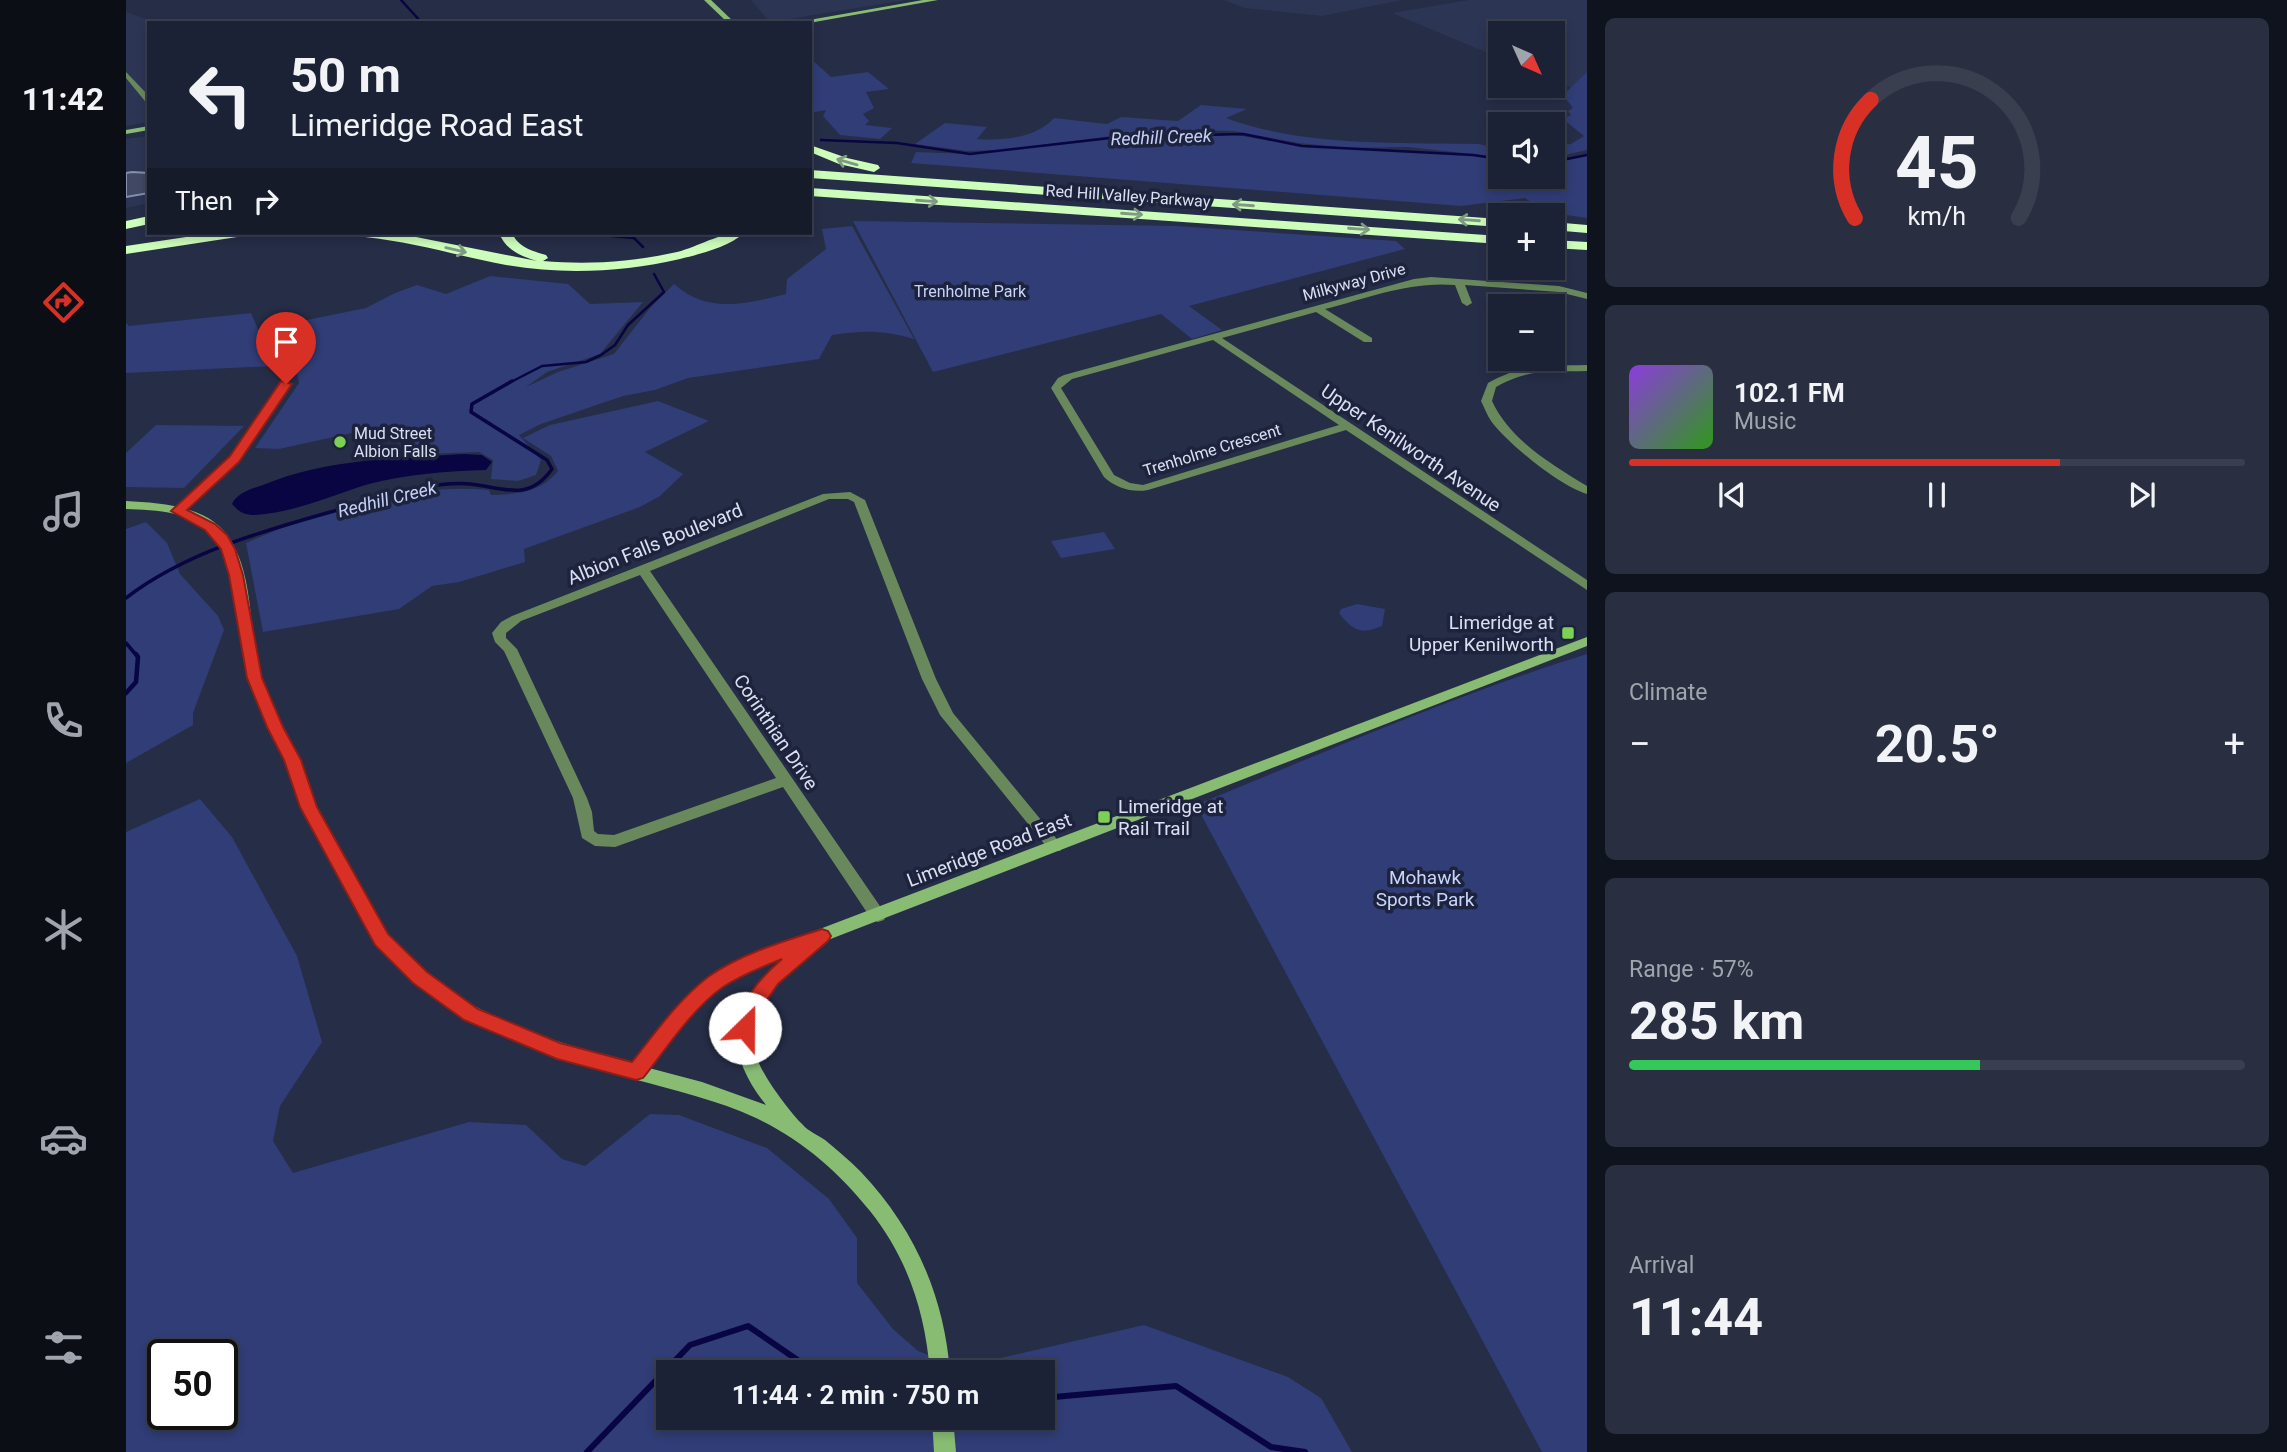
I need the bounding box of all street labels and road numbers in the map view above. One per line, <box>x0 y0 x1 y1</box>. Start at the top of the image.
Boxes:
street label: Red Hill Valley Parkway <box>1045 181 1211 211</box>
street label: Milkyway Drive <box>1301 259 1407 305</box>
street label: Upper Kenilworth Avenue <box>1317 379 1505 517</box>
street label: Trenholme Crescent <box>1141 420 1283 480</box>
street label: Albion Falls Boulevard <box>564 498 746 590</box>
street label: Corinthian Drive <box>729 670 823 794</box>
street label: Limeridge Road East <box>904 808 1074 892</box>

